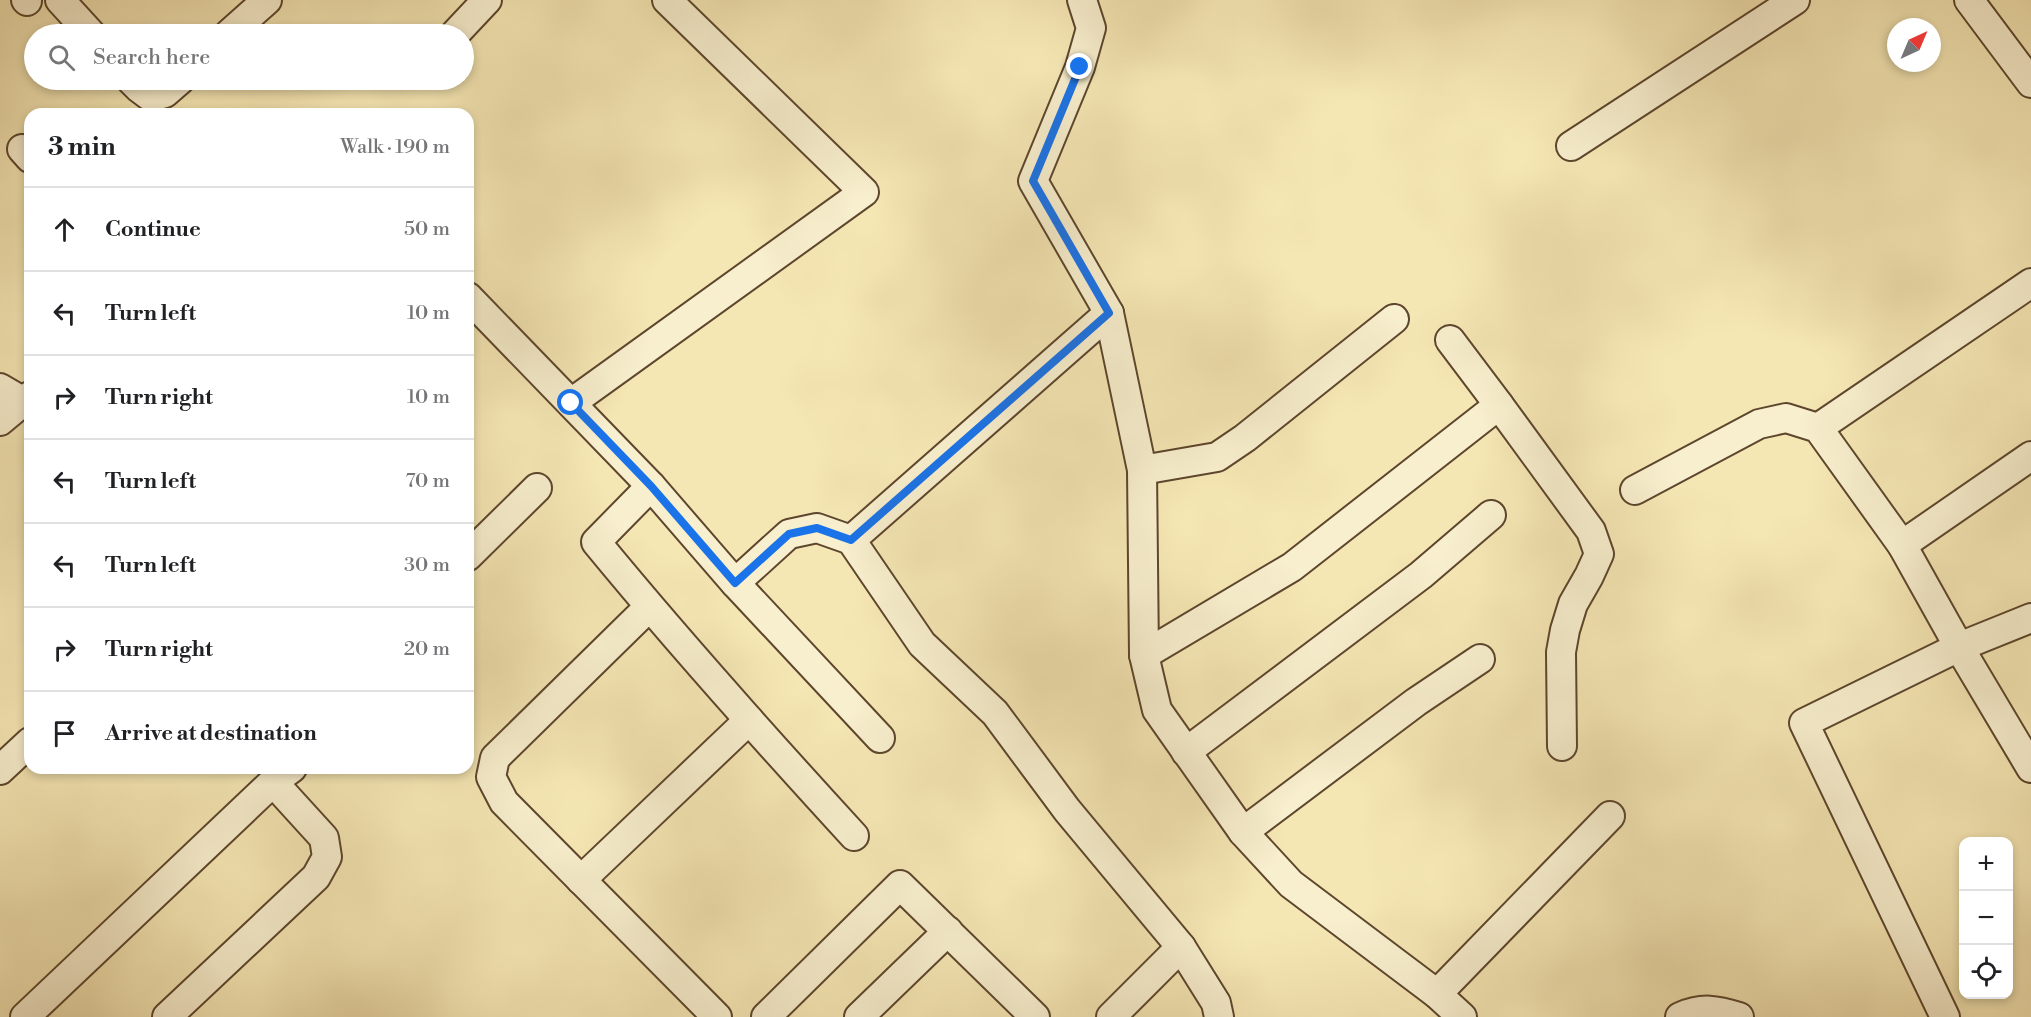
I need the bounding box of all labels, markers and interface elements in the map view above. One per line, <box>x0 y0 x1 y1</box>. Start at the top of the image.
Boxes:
north arrow <box>1887 18 1941 72</box>
search box <box>24 24 474 90</box>
icon: search <box>45 41 78 74</box>
text: Search here <box>93 44 210 71</box>
route end <box>1066 53 1092 79</box>
text: 3 min <box>48 131 116 163</box>
text: Walk · 190 m <box>340 135 450 160</box>
icon: ahead <box>48 213 81 246</box>
text: Continue <box>105 216 201 243</box>
text: 50 m <box>404 217 450 242</box>
icon: left <box>48 297 81 330</box>
text: Turn left <box>105 300 196 327</box>
text: 10 m <box>407 301 450 326</box>
icon: right <box>48 381 81 414</box>
text: Turn right <box>105 384 213 411</box>
text: 10 m <box>407 385 450 410</box>
route start <box>557 389 583 415</box>
icon: left <box>48 465 81 498</box>
text: Turn left <box>105 468 196 495</box>
text: 70 m <box>406 469 450 494</box>
icon: left <box>48 549 81 582</box>
text: Turn left <box>105 552 196 579</box>
text: 30 m <box>404 553 450 578</box>
icon: right <box>48 633 81 666</box>
text: Turn right <box>105 636 213 663</box>
text: 20 m <box>404 637 450 662</box>
icon: arrive <box>48 717 81 750</box>
text: Arrive at destination <box>105 720 317 747</box>
map controls <box>1959 837 2013 999</box>
button: + <box>1959 837 2013 891</box>
button: − <box>1959 891 2013 945</box>
button: locate <box>1959 945 2013 999</box>

